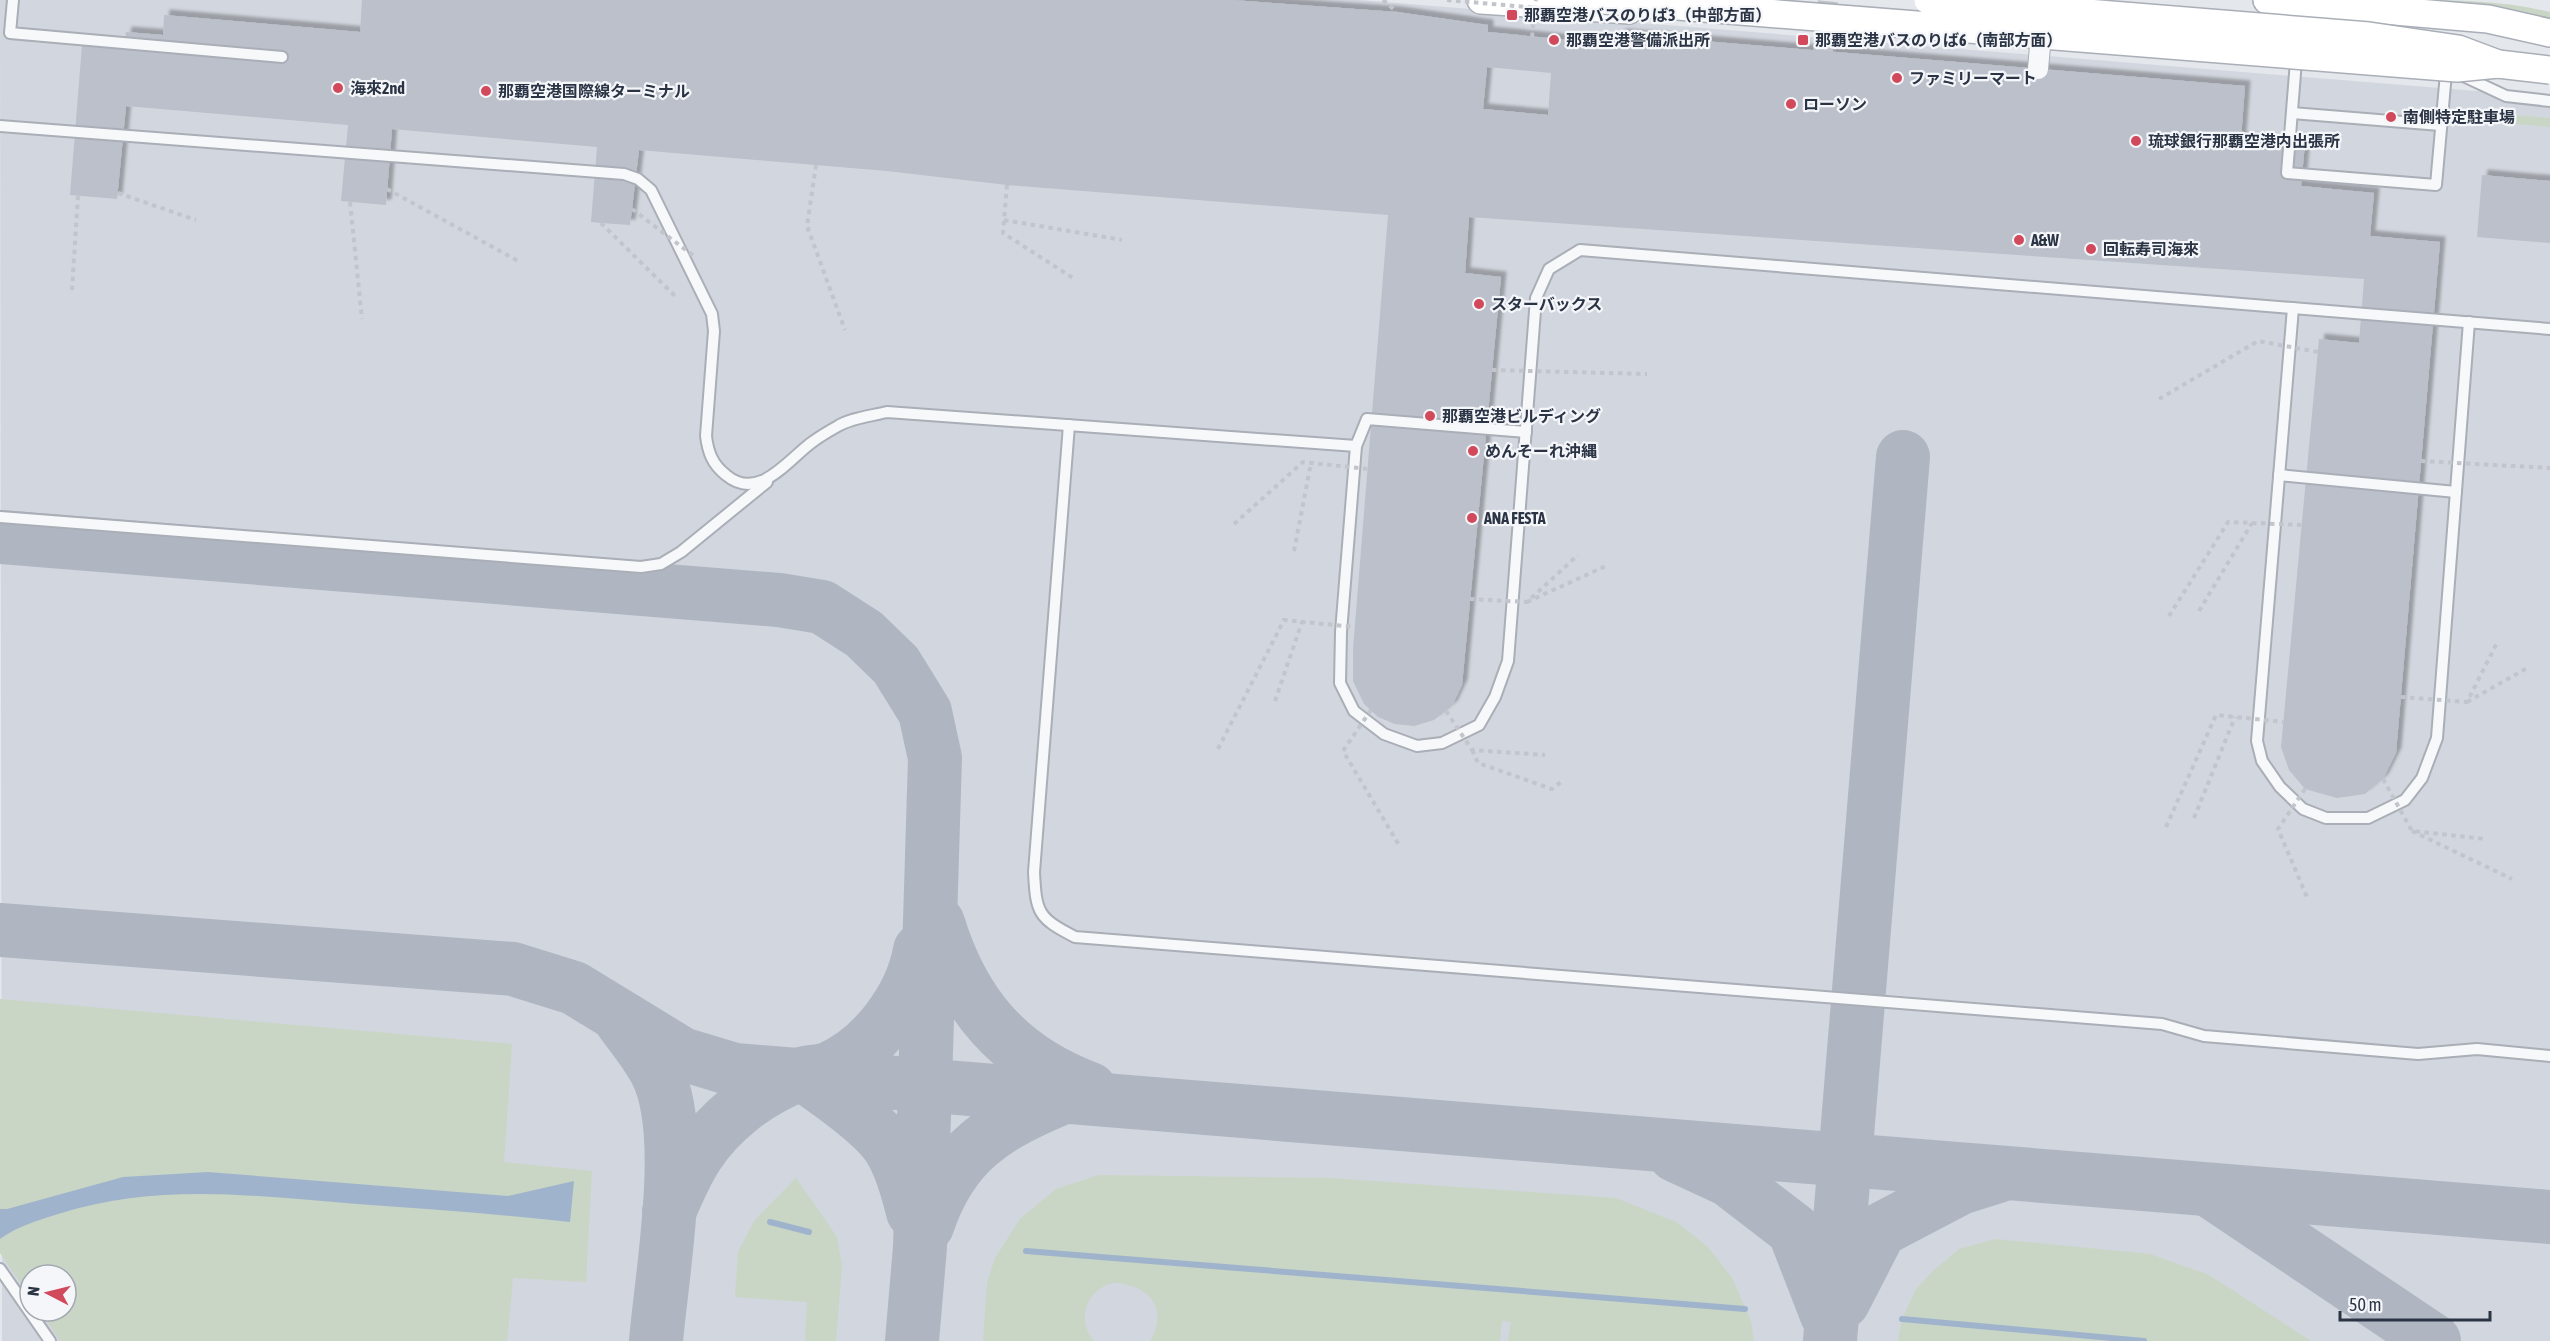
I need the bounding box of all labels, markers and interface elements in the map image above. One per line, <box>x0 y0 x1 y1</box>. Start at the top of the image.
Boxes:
place label: 那覇空港バスのりば3（中部方面） <box>1524 6 1772 24</box>
marker: 那覇空港バスのりば3（中部方面） <box>1505 8 1519 22</box>
place label: 那覇空港警備派出所 <box>1566 31 1710 49</box>
place label: 那覇空港バスのりば6（南部方面） <box>1815 31 2063 49</box>
marker: 那覇空港警備派出所 <box>1547 33 1561 47</box>
marker: 那覇空港バスのりば6（南部方面） <box>1796 33 1810 47</box>
place label: ファミリーマート <box>1909 69 2037 87</box>
marker: ファミリーマート <box>1890 71 1904 85</box>
place label: 海來2nd <box>350 79 405 97</box>
marker: 海來2nd <box>331 81 345 95</box>
place label: 那覇空港国際線ターミナル <box>498 82 690 100</box>
marker: 那覇空港国際線ターミナル <box>479 84 493 98</box>
place label: ローソン <box>1803 95 1867 113</box>
marker: ローソン <box>1784 97 1798 111</box>
place label: 南側特定駐車場 <box>2403 108 2515 126</box>
marker: 南側特定駐車場 <box>2384 110 2398 124</box>
place label: 琉球銀行那覇空港内出張所 <box>2148 132 2340 150</box>
marker: 琉球銀行那覇空港内出張所 <box>2129 134 2143 148</box>
place label: A&W <box>2030 231 2059 249</box>
marker: A&W <box>2012 233 2026 247</box>
place label: 回転寿司海來 <box>2103 240 2199 258</box>
marker: 回転寿司海來 <box>2084 242 2098 256</box>
place label: スターバックス <box>1491 295 1602 313</box>
marker: スターバックス <box>1472 297 1486 311</box>
place label: 那覇空港ビルディング <box>1442 407 1601 425</box>
marker: 那覇空港ビルディング <box>1423 409 1437 423</box>
place label: めんそーれ沖縄 <box>1485 442 1597 460</box>
marker: めんそーれ沖縄 <box>1466 444 1480 458</box>
place label: ANA FESTA <box>1483 509 1546 527</box>
marker: ANA FESTA <box>1465 511 1479 525</box>
north arrow <box>18 1263 78 1323</box>
scale bar <box>2340 1284 2490 1322</box>
text: N <box>24 1285 43 1297</box>
text: 50 m <box>2349 1294 2381 1315</box>

